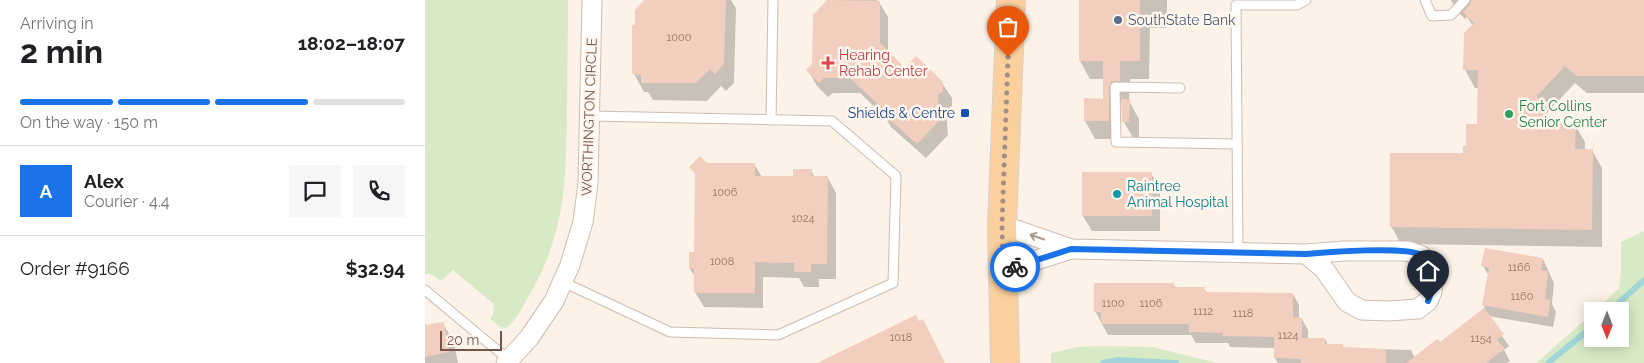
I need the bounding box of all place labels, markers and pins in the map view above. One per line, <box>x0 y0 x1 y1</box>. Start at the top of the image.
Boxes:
pin <box>987 6 1029 57</box>
place label: SouthState Bank <box>1128 12 1236 28</box>
marker: SouthState Bank <box>1112 14 1124 26</box>
place label: Hearing Rehab Center <box>839 47 928 79</box>
marker: Hearing Rehab Center <box>821 56 835 70</box>
place label: Fort Collins Senior Center <box>1519 98 1607 130</box>
place label: Shields & Centre <box>848 105 955 121</box>
marker: Shields & Centre <box>959 107 971 119</box>
marker: Fort Collins Senior Center <box>1503 108 1515 120</box>
place label: Raintree Animal Hospital <box>1127 178 1228 210</box>
marker: Raintree Animal Hospital <box>1111 188 1123 200</box>
pin <box>1407 250 1449 301</box>

